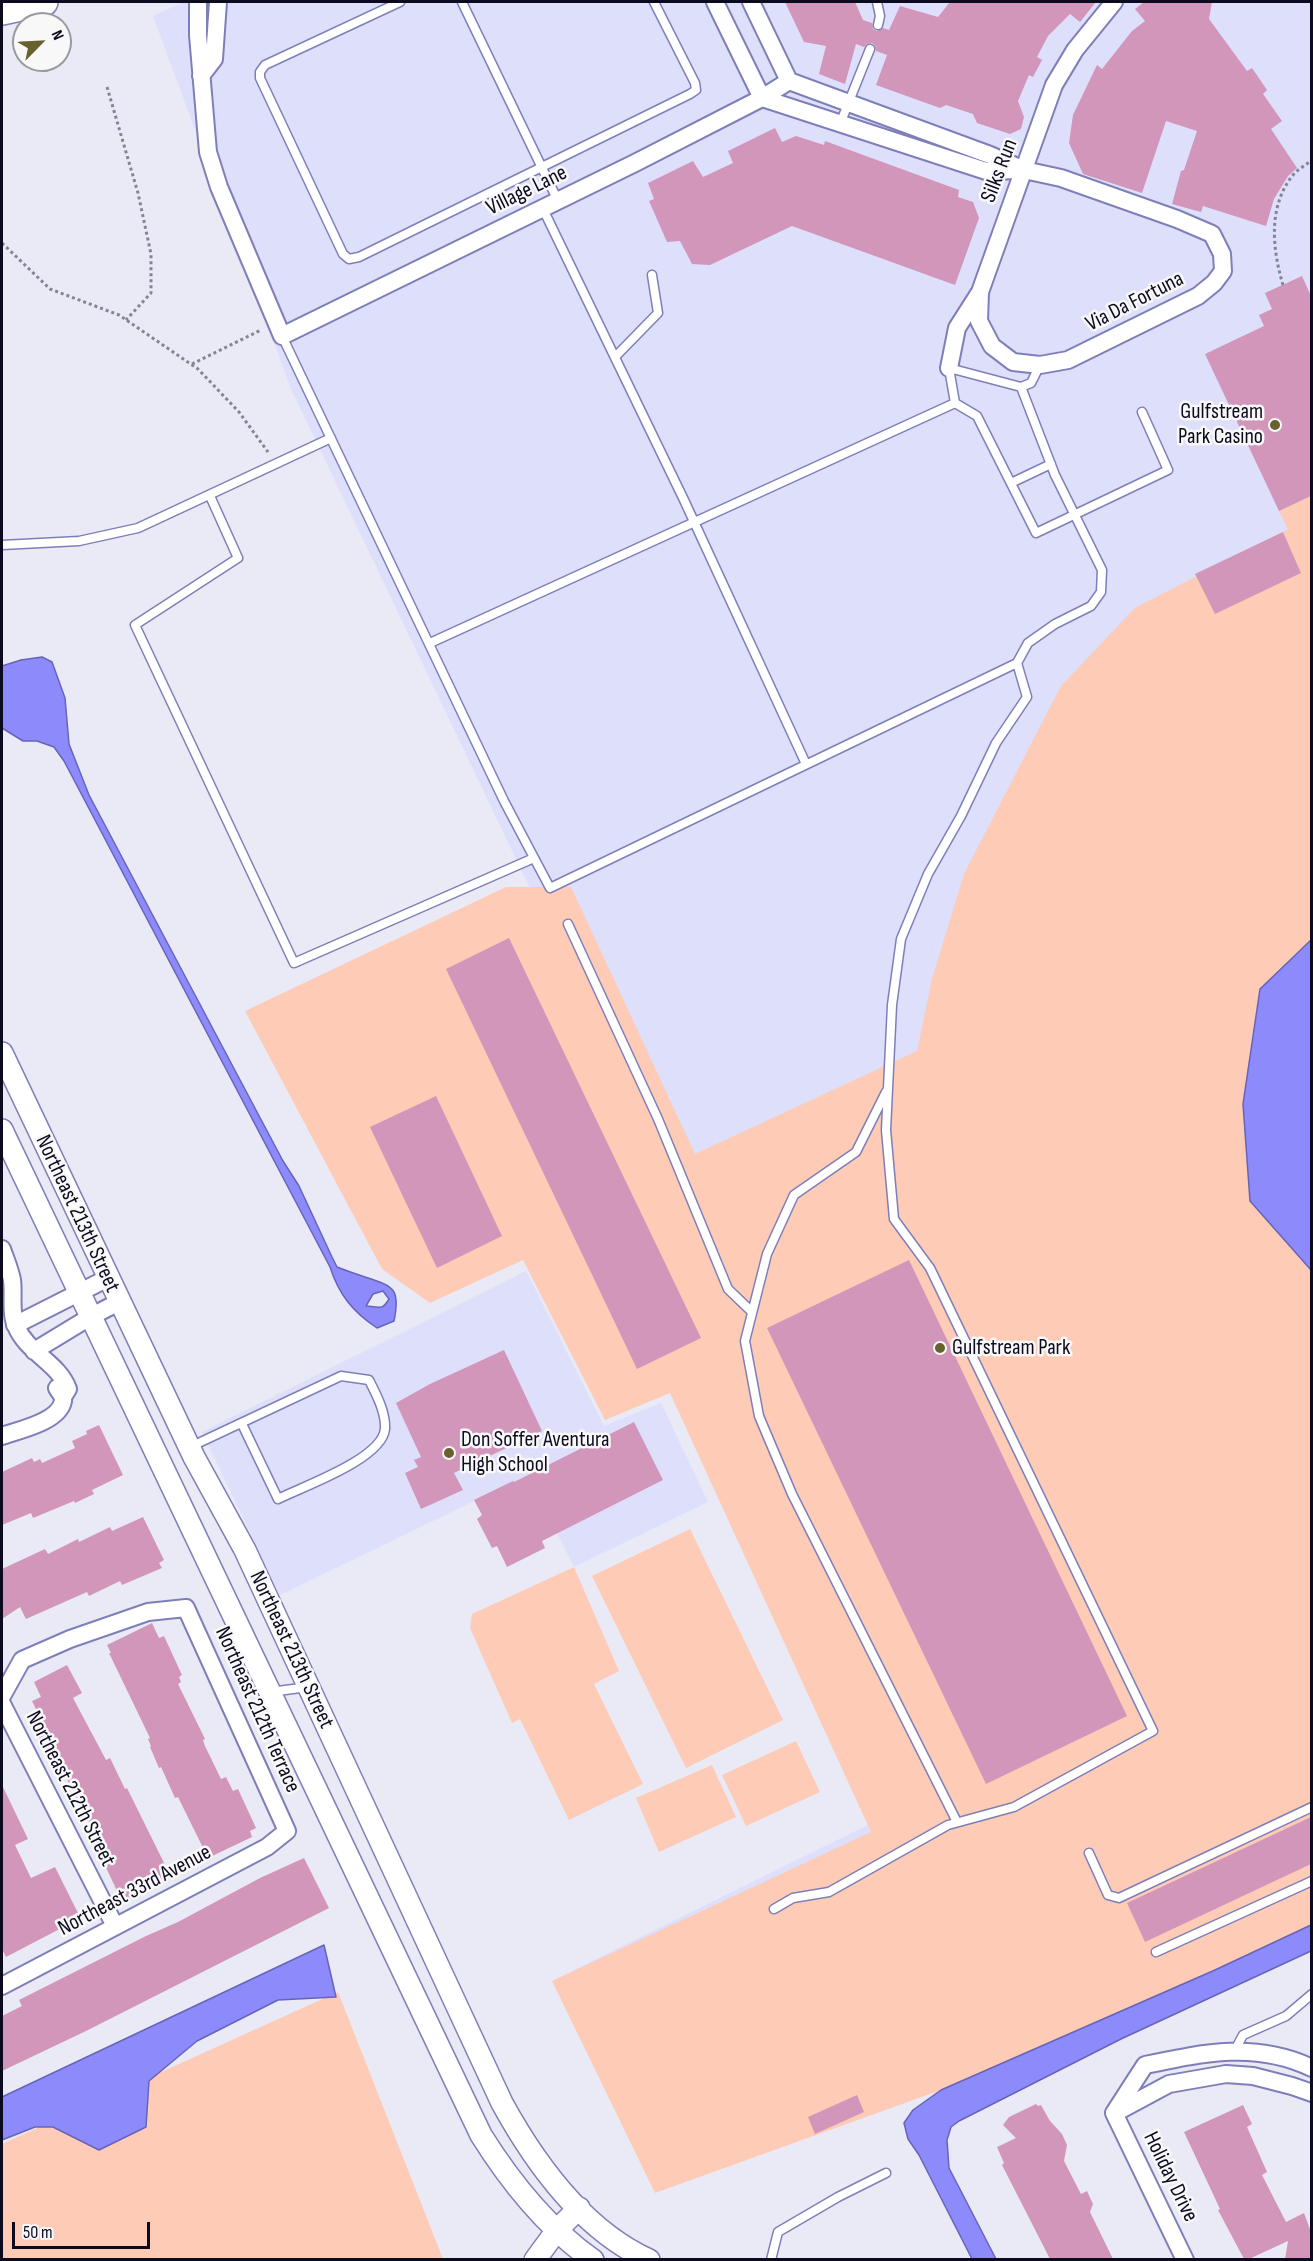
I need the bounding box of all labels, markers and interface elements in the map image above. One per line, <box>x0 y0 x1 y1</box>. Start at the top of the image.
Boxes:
north arrow <box>12 12 72 72</box>
text: N <box>47 28 67 43</box>
street label: Silks Run <box>976 136 1024 206</box>
street label: Village Lane <box>482 160 572 222</box>
street label: Via Da Fortuna <box>1082 266 1188 338</box>
place label: Gulfstream Park Casino <box>1178 399 1263 451</box>
marker: Gulfstream Park Casino <box>1268 418 1282 432</box>
street label: Northeast 213th Street <box>29 1131 125 1297</box>
place label: Gulfstream Park <box>952 1335 1070 1361</box>
marker: Gulfstream Park <box>933 1341 947 1355</box>
place label: Don Soffer Aventura High School <box>461 1427 609 1478</box>
marker: Don Soffer Aventura High School <box>442 1446 456 1460</box>
street label: Northeast 213th Street <box>243 1567 339 1733</box>
street label: Northeast 212th Terrace <box>209 1623 305 1797</box>
street label: Northeast 212th Street <box>20 1707 120 1871</box>
street label: Northeast 33rd Avenue <box>54 1840 216 1942</box>
street label: Holiday Drive <box>1137 2128 1203 2226</box>
scale bar <box>15 2210 153 2248</box>
text: 50 m <box>23 2222 53 2243</box>

